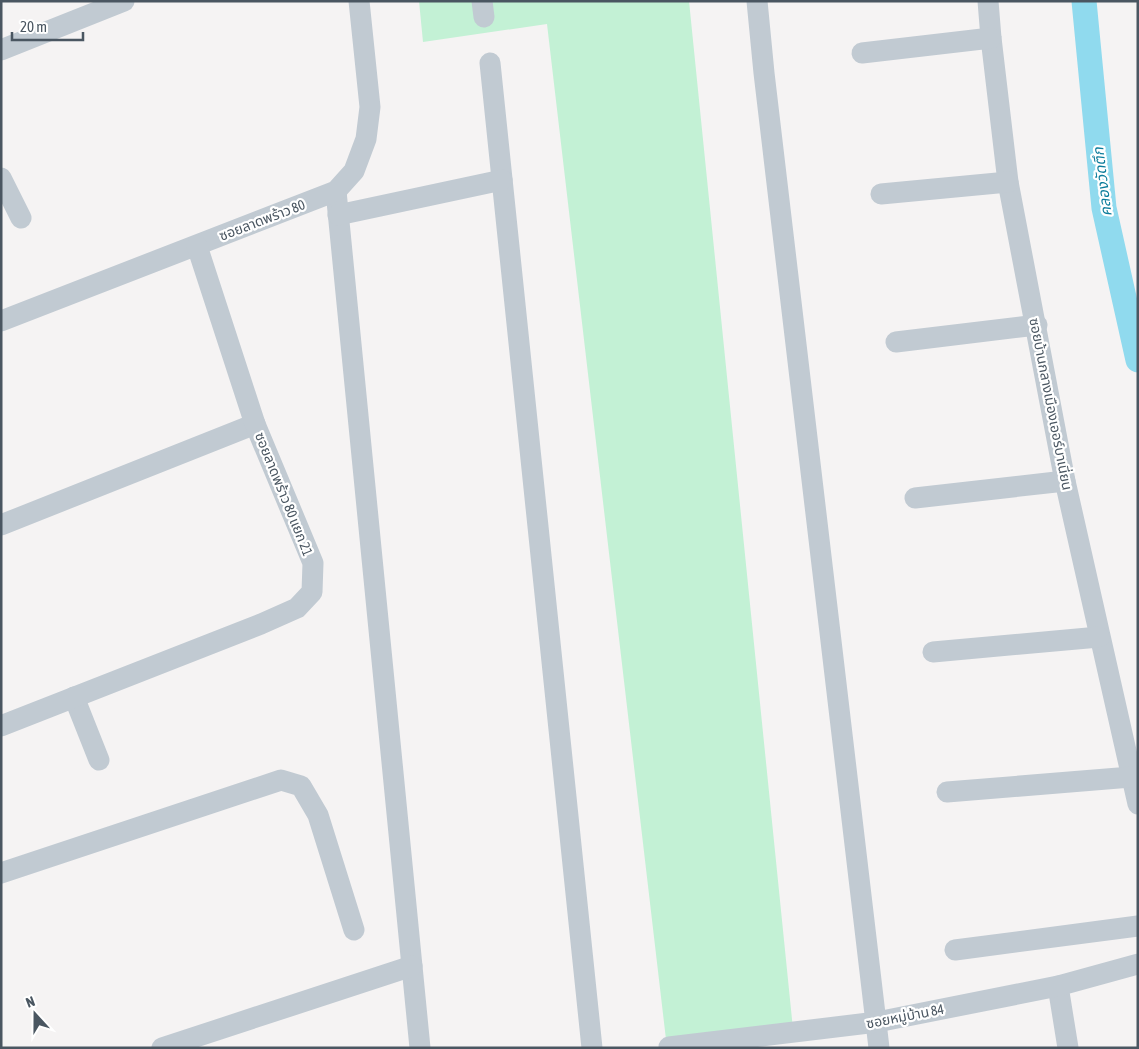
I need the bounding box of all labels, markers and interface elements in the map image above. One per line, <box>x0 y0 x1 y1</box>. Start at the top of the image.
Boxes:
scale bar <box>12 10 84 42</box>
text: 20 m <box>20 18 47 35</box>
water label: คลองวัดตึก <box>1089 145 1115 218</box>
street label: ซอยลาดพร้าว 80 <box>217 196 308 244</box>
street label: ซอยบ้านกลางเมืองเออร์บาเนี่ยน <box>1026 316 1078 492</box>
street label: ซอยลาดพร้าว 80 แยก 21 <box>252 430 316 558</box>
north arrow <box>10 989 60 1039</box>
text: N <box>24 993 37 1011</box>
street label: ซอยหมู่บ้าน 84 <box>865 1001 946 1032</box>

